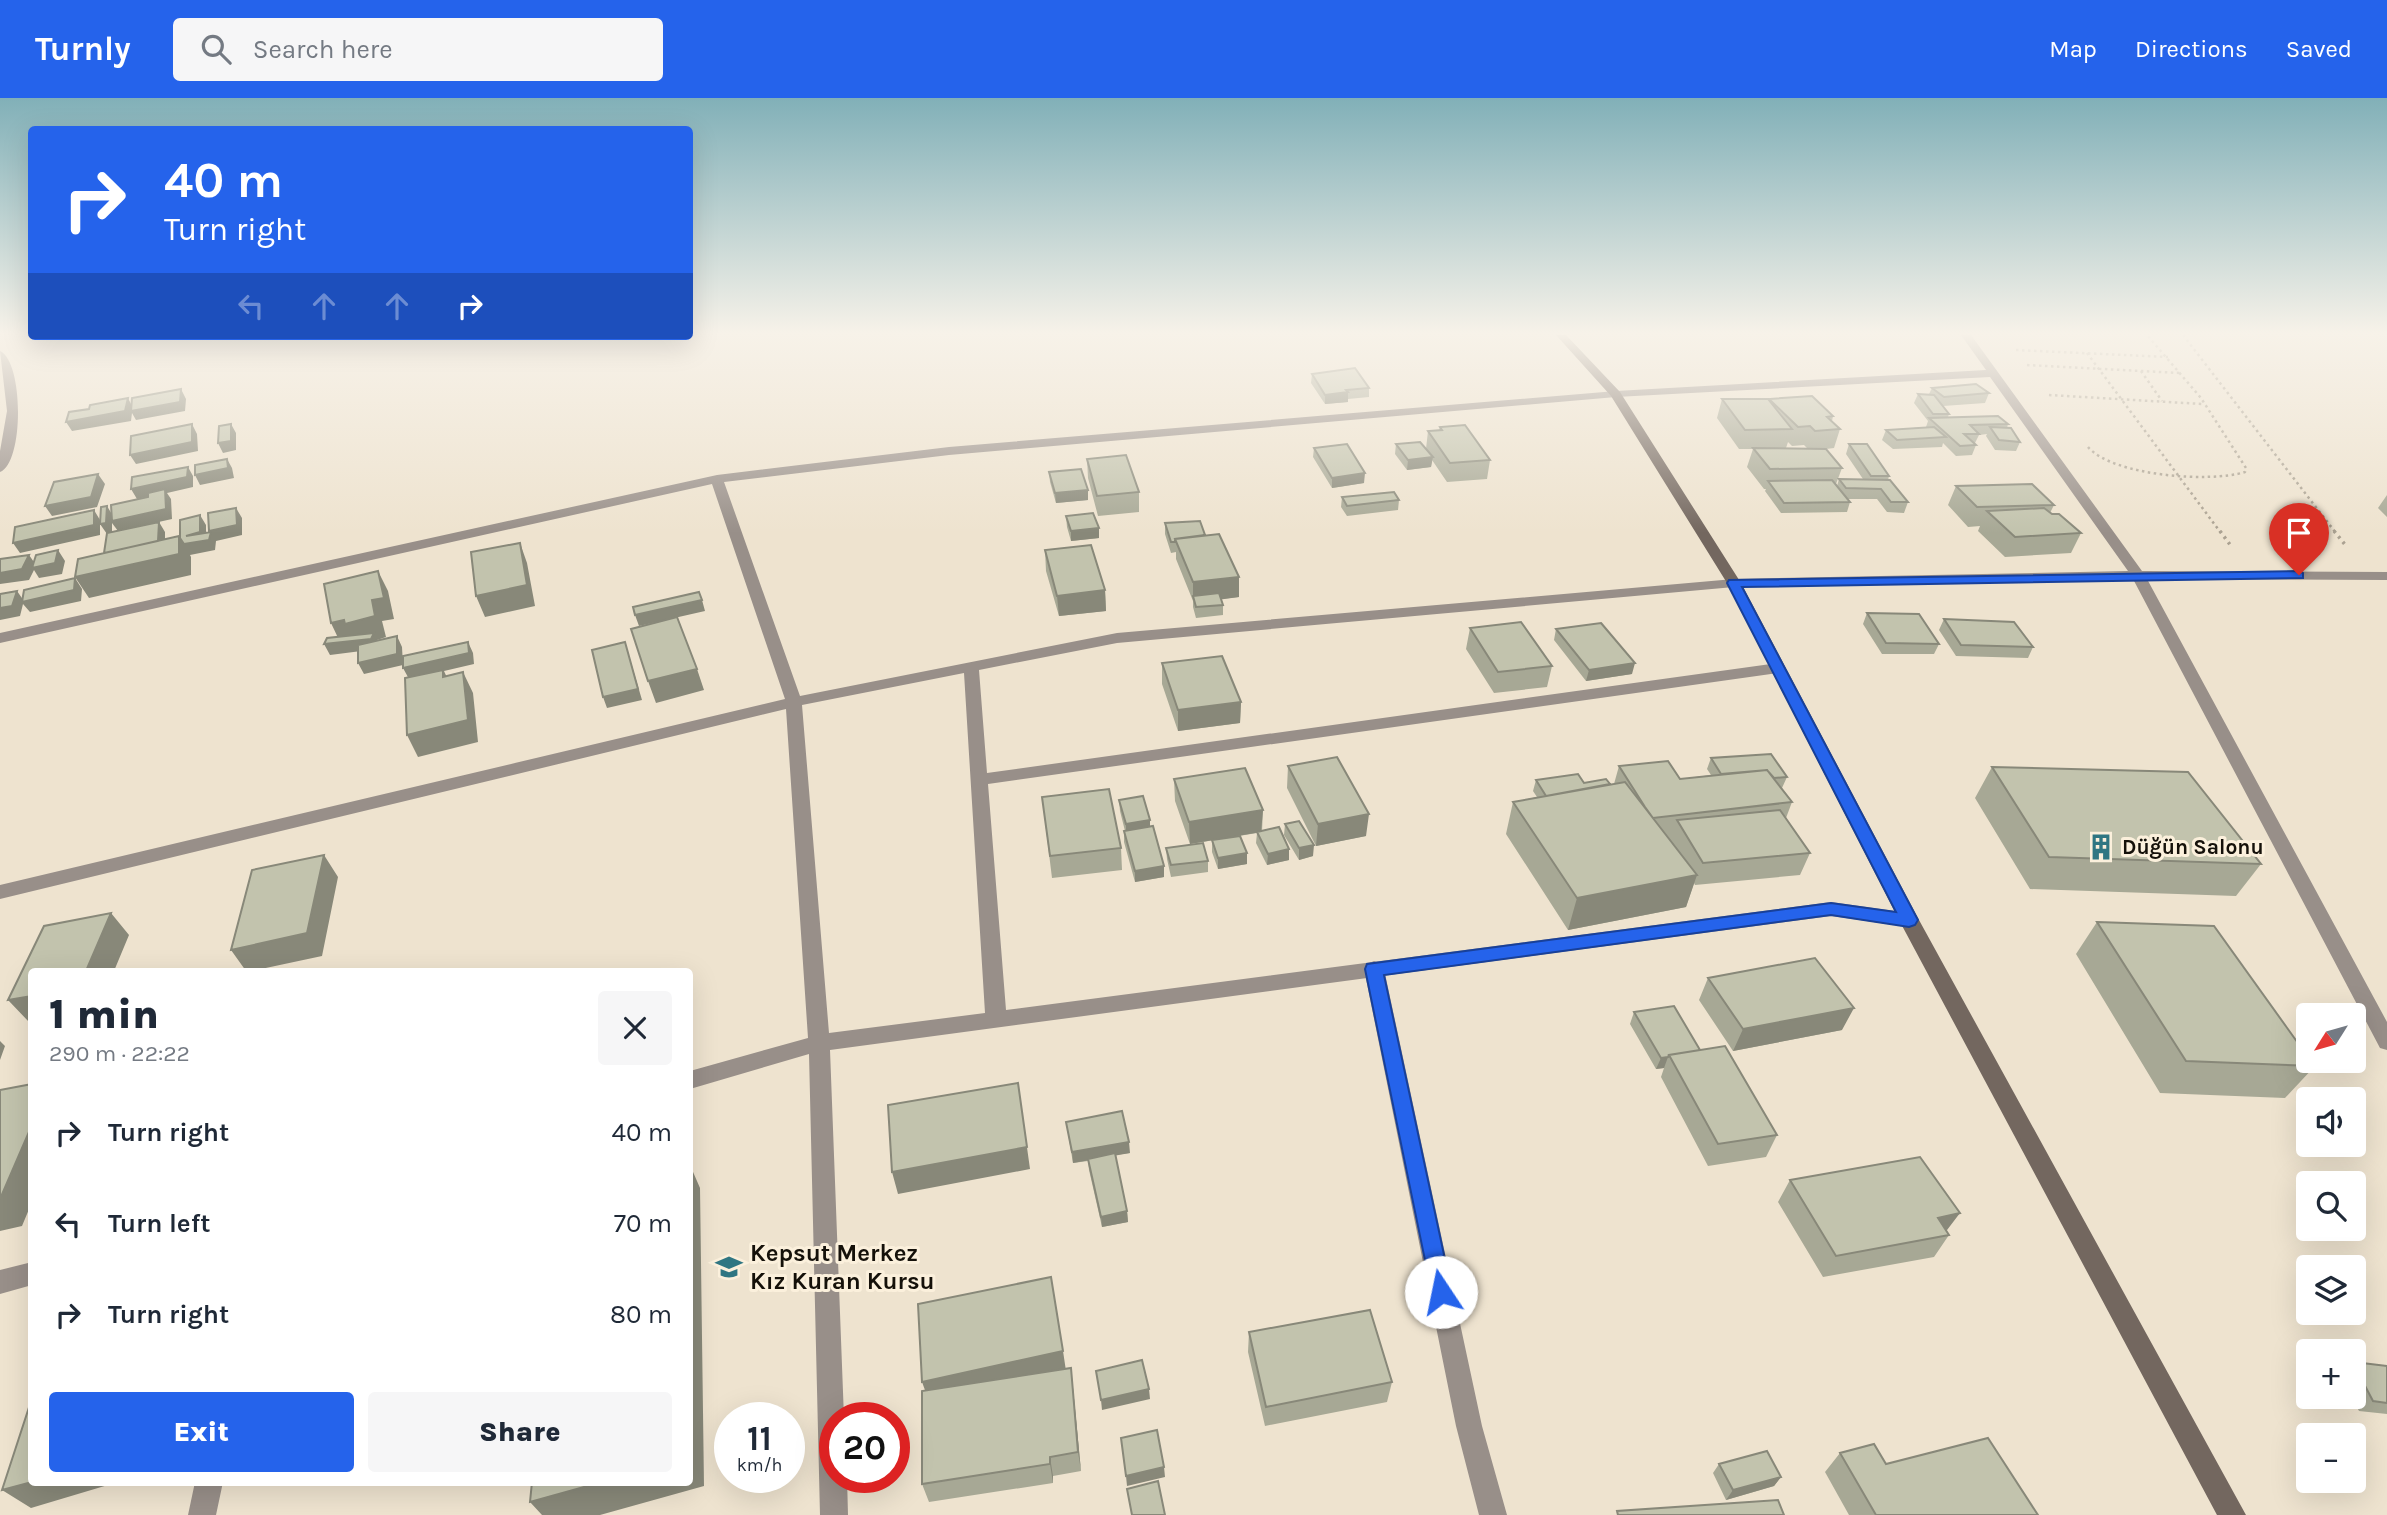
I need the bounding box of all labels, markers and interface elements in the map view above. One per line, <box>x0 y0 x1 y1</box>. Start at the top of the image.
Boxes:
search box <box>173 18 663 81</box>
text: Turnly <box>35 30 131 68</box>
icon: search <box>197 30 235 68</box>
text: Search here <box>253 34 393 65</box>
text: Map <box>2049 35 2097 63</box>
text: Directions <box>2135 35 2248 63</box>
text: Saved <box>2286 35 2352 63</box>
text: 40 m <box>164 152 283 209</box>
icon: right <box>49 154 140 245</box>
text: Turn right <box>164 211 306 248</box>
icon: left <box>232 287 270 325</box>
icon: ahead <box>305 287 343 325</box>
icon: ahead <box>378 287 416 325</box>
icon: right <box>451 287 489 325</box>
pin <box>2269 503 2329 575</box>
icon: arrive <box>2280 514 2318 552</box>
building icon: Düğün Salonu <box>2086 832 2116 862</box>
place label: Düğün Salonu <box>2122 835 2264 859</box>
text: 1 min <box>49 989 159 1039</box>
button: close <box>598 991 672 1065</box>
north arrow <box>2296 1003 2366 1073</box>
map controls <box>2296 1003 2366 1493</box>
text: 290 m · 22:22 <box>49 1040 190 1067</box>
button: sound <box>2296 1087 2366 1157</box>
icon: right <box>49 1114 87 1152</box>
text: Turn right <box>108 1117 229 1148</box>
text: 40 m <box>612 1117 672 1148</box>
button: search <box>2296 1171 2366 1241</box>
icon: left <box>49 1205 87 1243</box>
text: Turn left <box>108 1208 210 1239</box>
text: 70 m <box>614 1208 672 1239</box>
place label: Kepsut Merkez Kız Kuran Kursu <box>750 1239 935 1295</box>
school or university icon: Kepsut Merkez Kız Kuran Kursu <box>714 1252 744 1282</box>
position arrow <box>1404 1255 1478 1329</box>
button: layers <box>2296 1255 2366 1325</box>
icon: right <box>49 1296 87 1334</box>
text: Turn right <box>108 1299 229 1330</box>
text: 80 m <box>610 1299 672 1330</box>
button: + <box>2296 1339 2366 1409</box>
button: Exit <box>49 1392 354 1472</box>
button: Share <box>368 1392 672 1472</box>
speed limit sign: 20 <box>819 1402 910 1493</box>
text: 11 <box>747 1418 772 1459</box>
button: − <box>2296 1423 2366 1493</box>
text: km/h <box>737 1454 782 1476</box>

